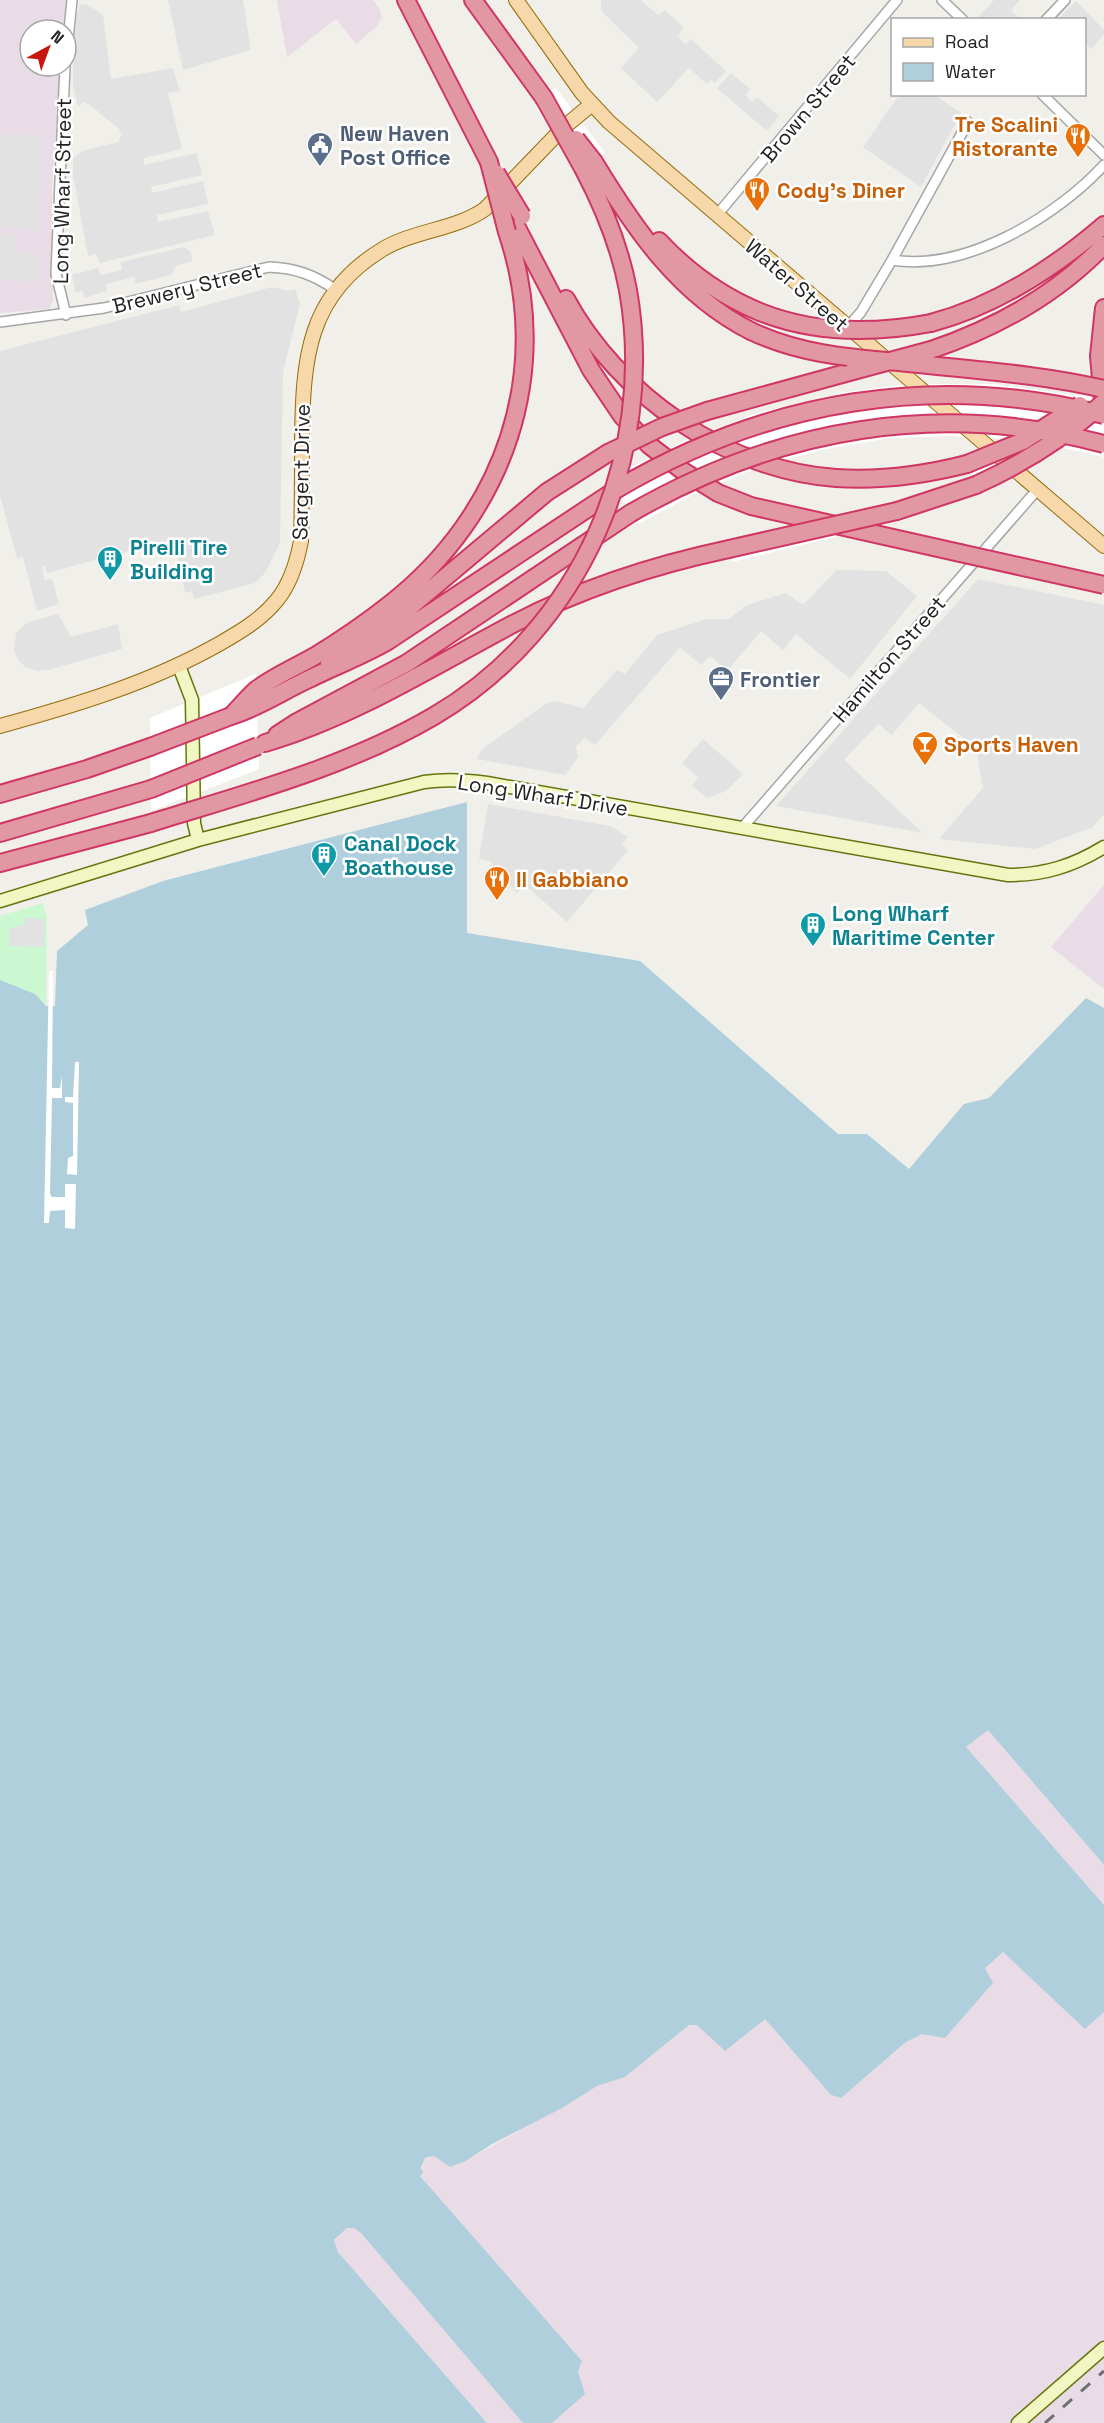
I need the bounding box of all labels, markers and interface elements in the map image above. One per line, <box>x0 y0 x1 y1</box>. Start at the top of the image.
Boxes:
north arrow <box>18 18 78 78</box>
legend <box>891 18 1086 96</box>
text: N <box>47 26 68 49</box>
text: Road <box>945 30 989 53</box>
street label: Brown Street <box>755 48 861 168</box>
text: Water <box>945 60 996 83</box>
street label: Long Wharf Street <box>47 98 77 284</box>
place label: Tre Scalini Ristorante <box>952 111 1058 162</box>
place label: New Haven Post Office <box>340 120 451 171</box>
restaurant icon: Tre Scalini Ristorante <box>1063 121 1093 159</box>
public building icon: New Haven Post Office <box>305 130 335 168</box>
restaurant icon: Cody’s Diner <box>742 175 772 213</box>
place label: Cody’s Diner <box>777 177 905 204</box>
street label: Water Street <box>740 233 854 337</box>
street label: Brewery Street <box>109 256 265 320</box>
street label: Sargent Drive <box>286 404 316 540</box>
place label: Pirelli Tire Building <box>130 534 228 585</box>
building icon: Pirelli Tire Building <box>95 544 125 582</box>
street label: Hamilton Street <box>827 590 951 728</box>
office icon: Frontier <box>706 664 736 702</box>
place label: Frontier <box>740 666 820 693</box>
bar icon: Sports Haven <box>910 729 940 767</box>
place label: Sports Haven <box>944 731 1079 758</box>
street label: Long Wharf Drive <box>456 768 630 822</box>
place label: Canal Dock Boathouse <box>344 830 457 881</box>
building icon: Canal Dock Boathouse <box>309 840 339 878</box>
restaurant icon: Il Gabbiano <box>482 864 512 902</box>
place label: Il Gabbiano <box>516 866 629 893</box>
place label: Long Wharf Maritime Center <box>832 900 995 951</box>
building icon: Long Wharf Maritime Center <box>798 910 828 948</box>

